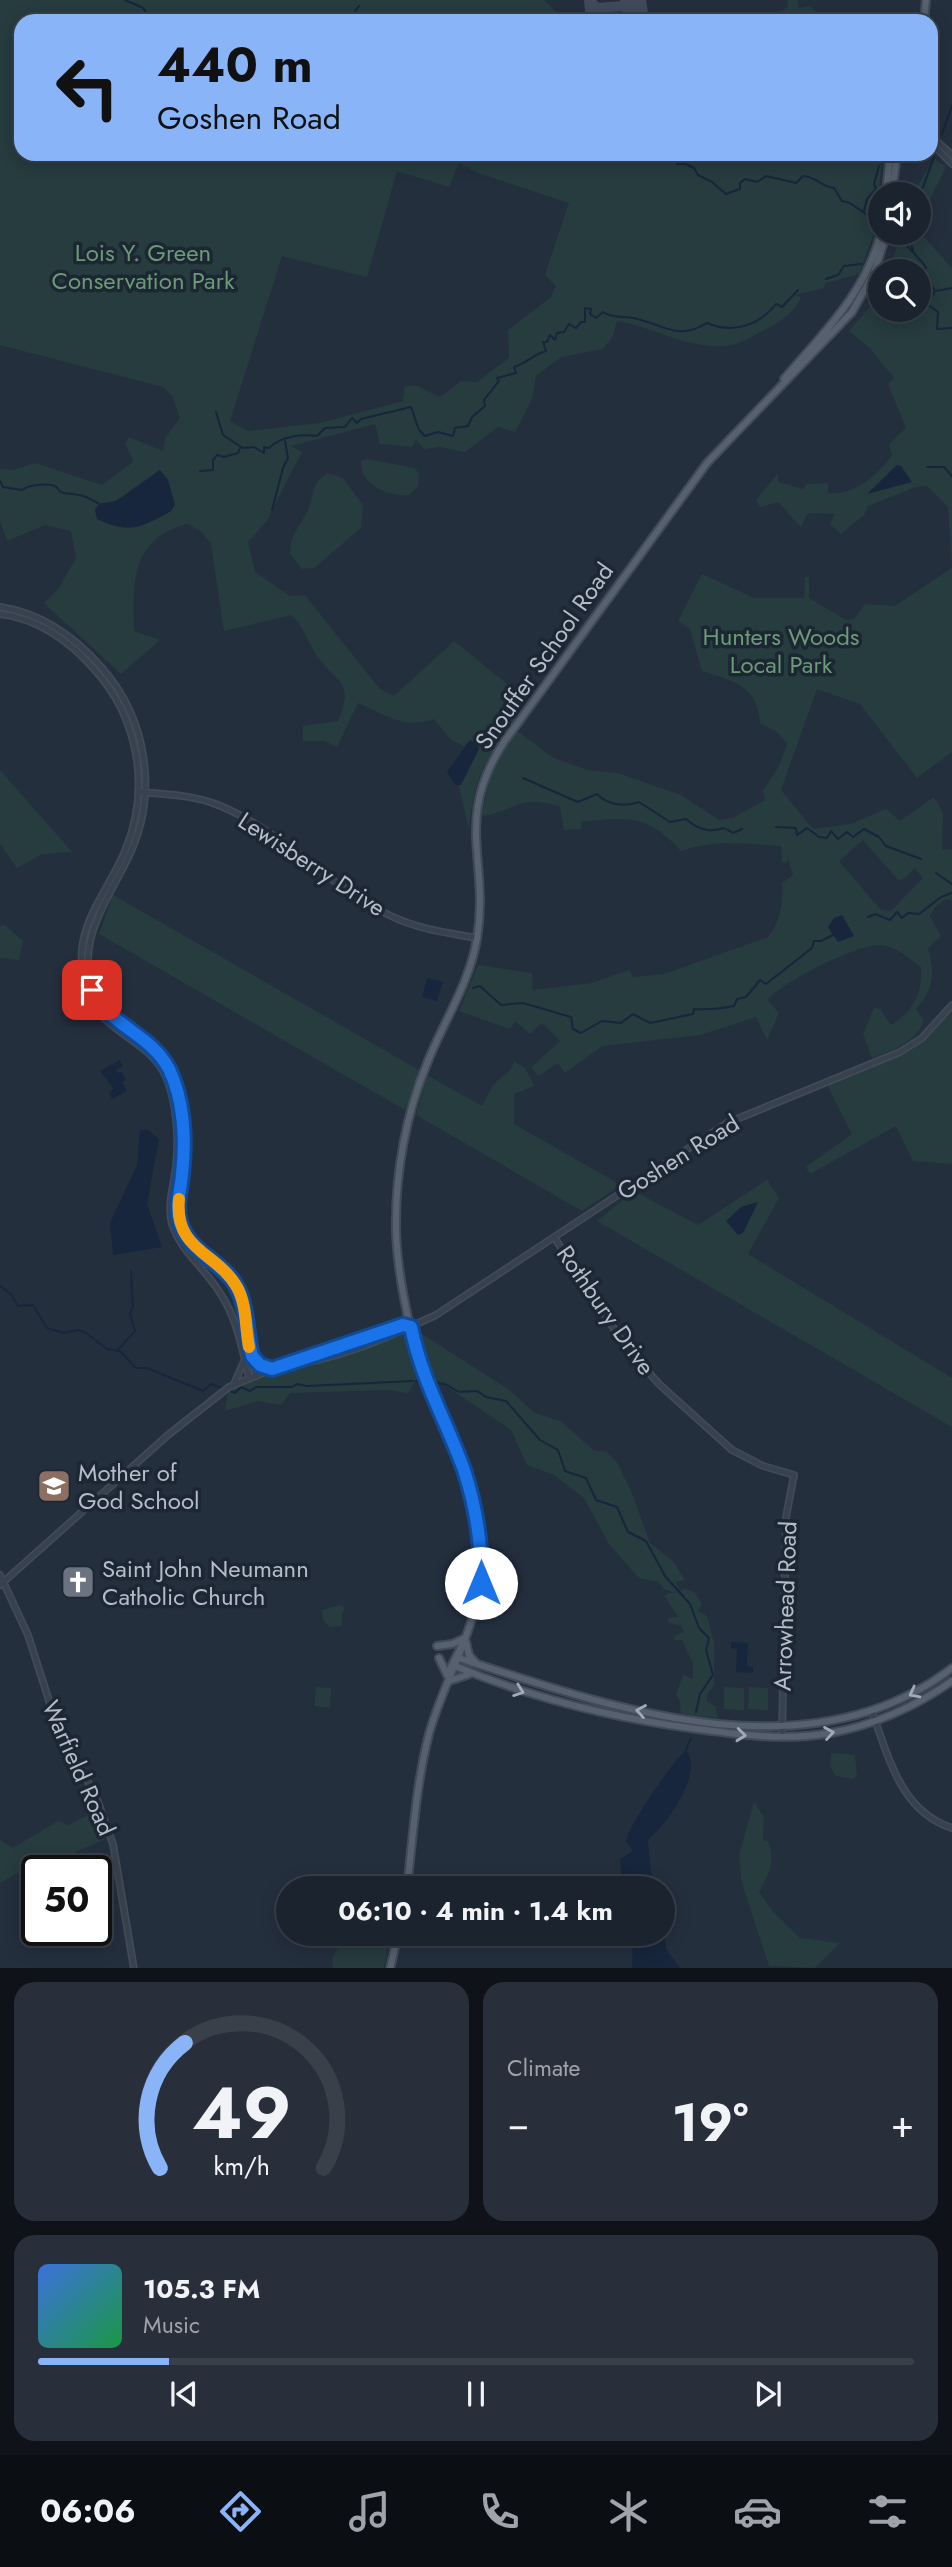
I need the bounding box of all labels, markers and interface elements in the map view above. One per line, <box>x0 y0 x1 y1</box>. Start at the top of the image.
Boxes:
text: 440 m <box>157 30 313 100</box>
icon: left <box>42 42 133 133</box>
text: Goshen Road <box>157 95 341 141</box>
map controls <box>868 182 931 322</box>
button: sound <box>868 182 931 245</box>
park label: Lois Y. Green Conservation Park <box>52 235 235 298</box>
button: search <box>868 259 931 322</box>
street label: Snouffer School Road <box>466 555 622 757</box>
park label: Hunters Woods Local Park <box>703 619 859 682</box>
street label: Lewisberry Drive <box>231 803 393 925</box>
pin <box>62 960 122 1020</box>
icon: arrive <box>73 971 111 1009</box>
street label: Goshen Road <box>610 1106 746 1208</box>
street label: Rothbury Drive <box>548 1238 664 1382</box>
place label: Mother of God School <box>78 1455 200 1518</box>
school or university icon: Mother of God School <box>35 1467 73 1505</box>
street label: Arrowhead Road <box>765 1520 805 1692</box>
position arrow <box>444 1546 518 1620</box>
place label: Saint John Neumann Catholic Church <box>102 1551 309 1614</box>
church icon: Saint John Neumann Catholic Church <box>59 1563 97 1601</box>
one-way arrow <box>512 1683 524 1697</box>
one-way arrow <box>908 1685 921 1699</box>
street label: Warfield Road <box>34 1695 124 1841</box>
one-way arrow <box>635 1705 647 1720</box>
one-way arrow <box>823 1726 835 1741</box>
one-way arrow <box>736 1727 747 1742</box>
speed limit sign: 50 <box>21 1855 112 1946</box>
text: 06:10 · 4 min · 1.4 km <box>338 1892 613 1930</box>
text: Climate <box>507 2051 580 2085</box>
text: 49 <box>192 2060 291 2165</box>
text: 19° <box>672 2085 748 2161</box>
text: − <box>507 2096 529 2151</box>
text: + <box>891 2096 914 2151</box>
text: km/h <box>213 2147 270 2183</box>
text: 105.3 FM <box>143 2270 260 2308</box>
text: Music <box>143 2308 200 2342</box>
icon: previous <box>165 2375 203 2413</box>
icon: pause <box>457 2375 495 2413</box>
icon: next <box>749 2375 787 2413</box>
icon: directions <box>216 2487 265 2536</box>
icon: music <box>345 2487 394 2536</box>
icon: phone <box>475 2487 524 2536</box>
icon: climate <box>604 2487 653 2536</box>
icon: car <box>733 2487 782 2536</box>
icon: filters <box>863 2487 912 2536</box>
text: 06:06 <box>40 2488 136 2534</box>

